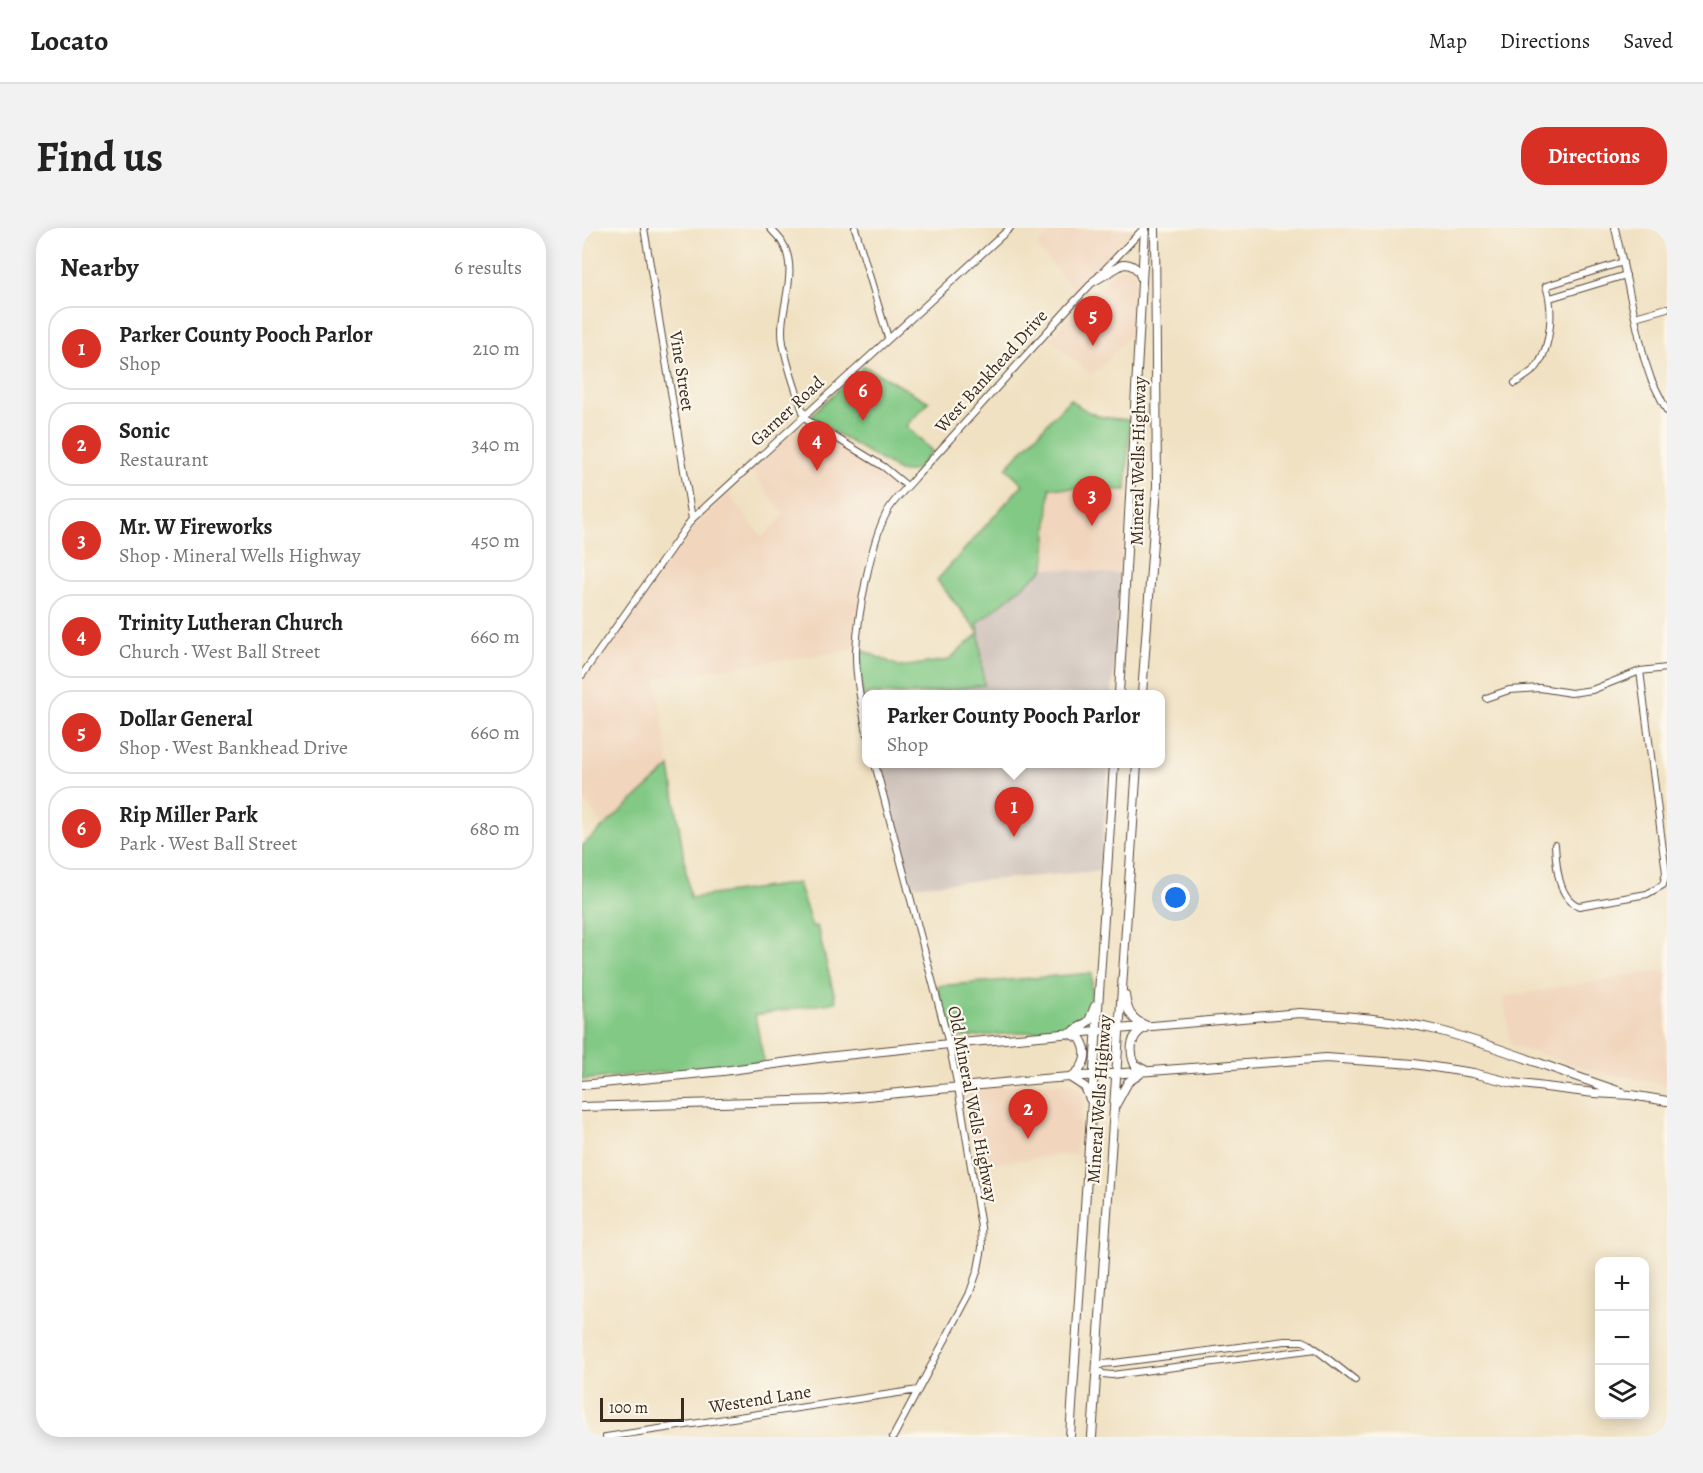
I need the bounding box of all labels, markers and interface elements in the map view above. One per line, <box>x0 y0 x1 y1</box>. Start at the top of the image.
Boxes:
text: Locato <box>30 22 108 60</box>
text: Map <box>1429 27 1467 55</box>
text: Directions <box>1500 27 1590 55</box>
text: Saved <box>1623 27 1673 55</box>
button: Directions <box>1521 127 1667 185</box>
text: Find us <box>36 128 163 185</box>
text: Nearby <box>60 250 139 285</box>
text: 6 results <box>454 254 522 281</box>
pin: 5 <box>1074 296 1112 346</box>
street label: West Bankhead Drive <box>929 304 1053 438</box>
text: Parker County Pooch Parlor <box>119 320 373 350</box>
street label: Vine Street <box>664 328 700 413</box>
text: 1 <box>78 335 85 362</box>
text: 210 m <box>472 335 520 362</box>
text: Shop <box>119 350 161 377</box>
street label: Garner Road <box>745 370 829 451</box>
pin: 6 <box>844 372 882 421</box>
street label: Mineral Wells Highway <box>1125 375 1151 546</box>
text: Sonic <box>119 416 170 446</box>
pin: 4 <box>798 422 836 471</box>
text: 2 <box>77 431 86 458</box>
text: 340 m <box>471 431 520 458</box>
text: Restaurant <box>119 446 209 473</box>
pin: 3 <box>1072 476 1112 526</box>
text: Mr. W Fireworks <box>119 512 273 542</box>
text: 3 <box>77 527 86 554</box>
text: 450 m <box>471 527 520 554</box>
text: Shop · Mineral Wells Highway <box>119 542 361 569</box>
text: Trinity Lutheran Church <box>119 608 343 638</box>
text: 4 <box>77 623 86 650</box>
text: 660 m <box>470 623 520 650</box>
text: Church · West Ball Street <box>119 638 320 665</box>
popup <box>862 690 1165 768</box>
text: Parker County Pooch Parlor <box>887 701 1140 731</box>
text: Dollar General <box>119 704 253 734</box>
text: 5 <box>77 719 86 746</box>
text: 660 m <box>470 719 520 746</box>
text: Shop <box>887 731 928 758</box>
text: Shop · West Bankhead Drive <box>119 734 348 761</box>
pin: 1 <box>994 788 1034 837</box>
text: Rip Miller Park <box>119 800 258 830</box>
text: 6 <box>77 815 86 842</box>
text: 680 m <box>470 815 520 842</box>
text: Park · West Ball Street <box>119 830 297 857</box>
your location <box>1161 883 1190 912</box>
street label: Old Mineral Wells Highway <box>942 1004 1004 1205</box>
street label: Mineral Wells Highway <box>1081 1013 1117 1184</box>
pin: 2 <box>1008 1090 1048 1139</box>
map controls <box>1595 1257 1649 1419</box>
button: + <box>1595 1257 1649 1311</box>
button: − <box>1595 1311 1649 1365</box>
button: layers <box>1595 1365 1649 1419</box>
street label: Westend Lane <box>706 1379 813 1419</box>
scale bar <box>600 1395 684 1422</box>
text: 100 m <box>609 1397 648 1419</box>

